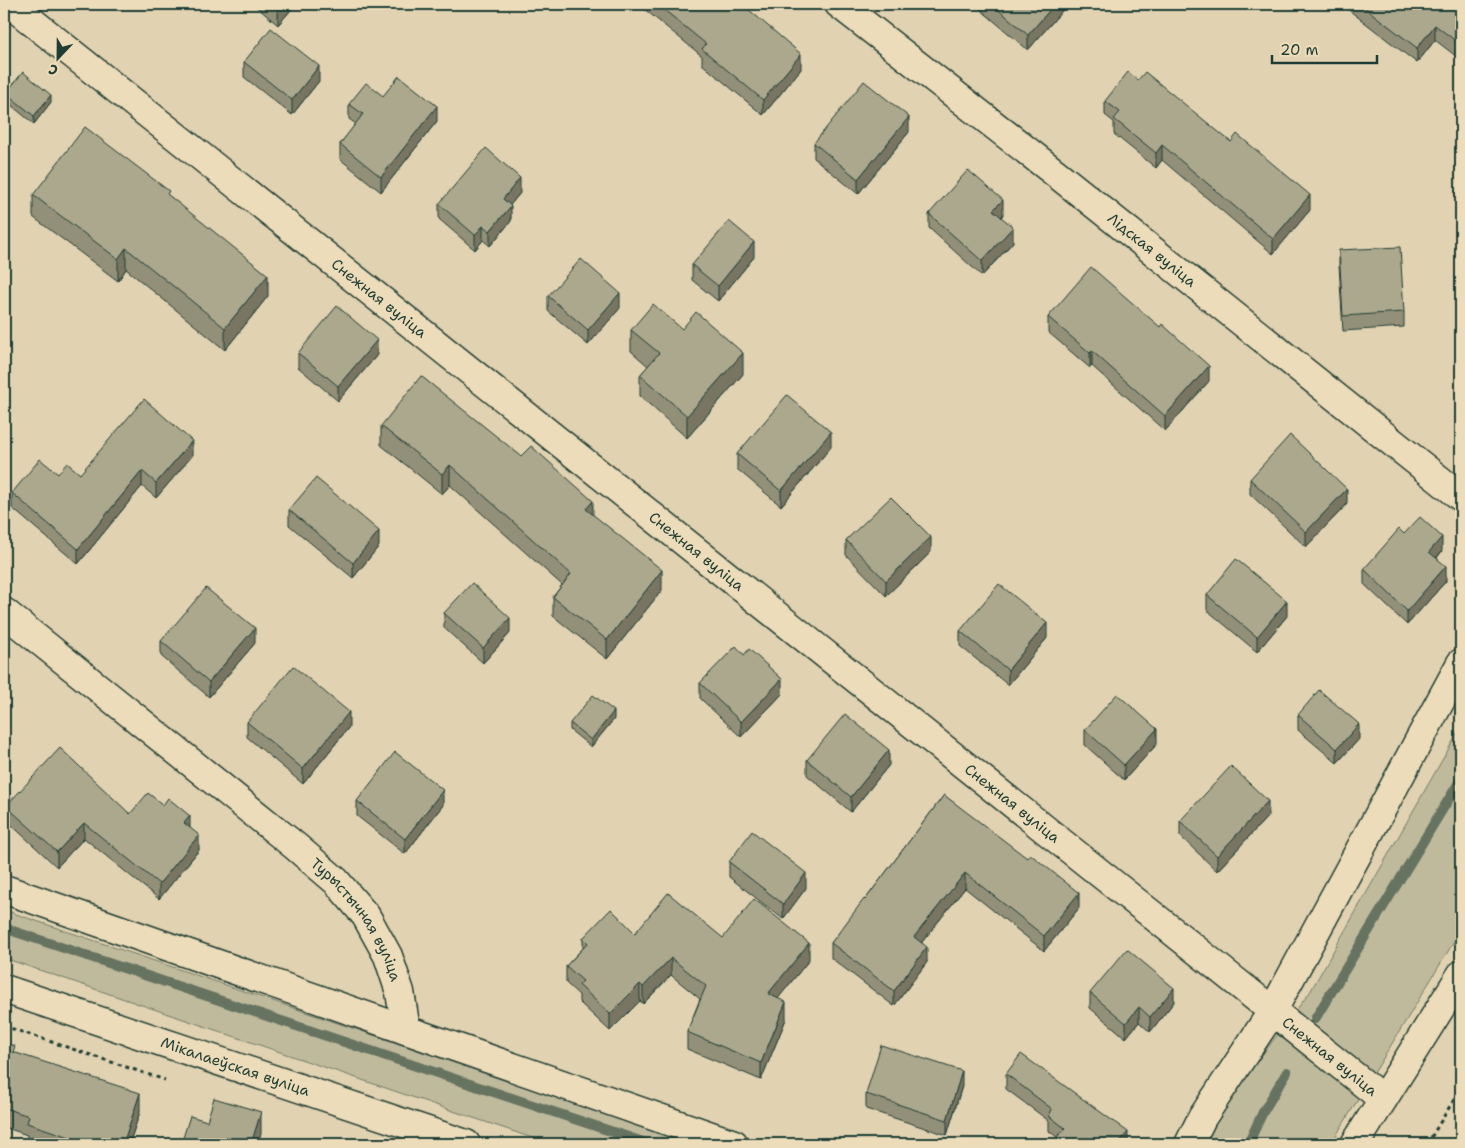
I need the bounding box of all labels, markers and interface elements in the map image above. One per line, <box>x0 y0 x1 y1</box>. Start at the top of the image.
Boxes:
north arrow <box>32 32 82 82</box>
scale bar <box>1272 32 1378 64</box>
text: 20 m <box>1280 40 1319 60</box>
text: С <box>46 60 60 80</box>
street label: Лідская вуліца <box>1103 208 1201 292</box>
street label: Снежная вуліца <box>327 254 431 343</box>
street label: Снежная вуліца <box>645 507 749 596</box>
street label: Снежная вуліца <box>960 759 1065 848</box>
street label: Турыстычная вуліца <box>306 854 406 985</box>
street label: Снежная вуліца <box>1278 1012 1382 1101</box>
street label: Мікалаеўская вуліца <box>158 1032 313 1101</box>

